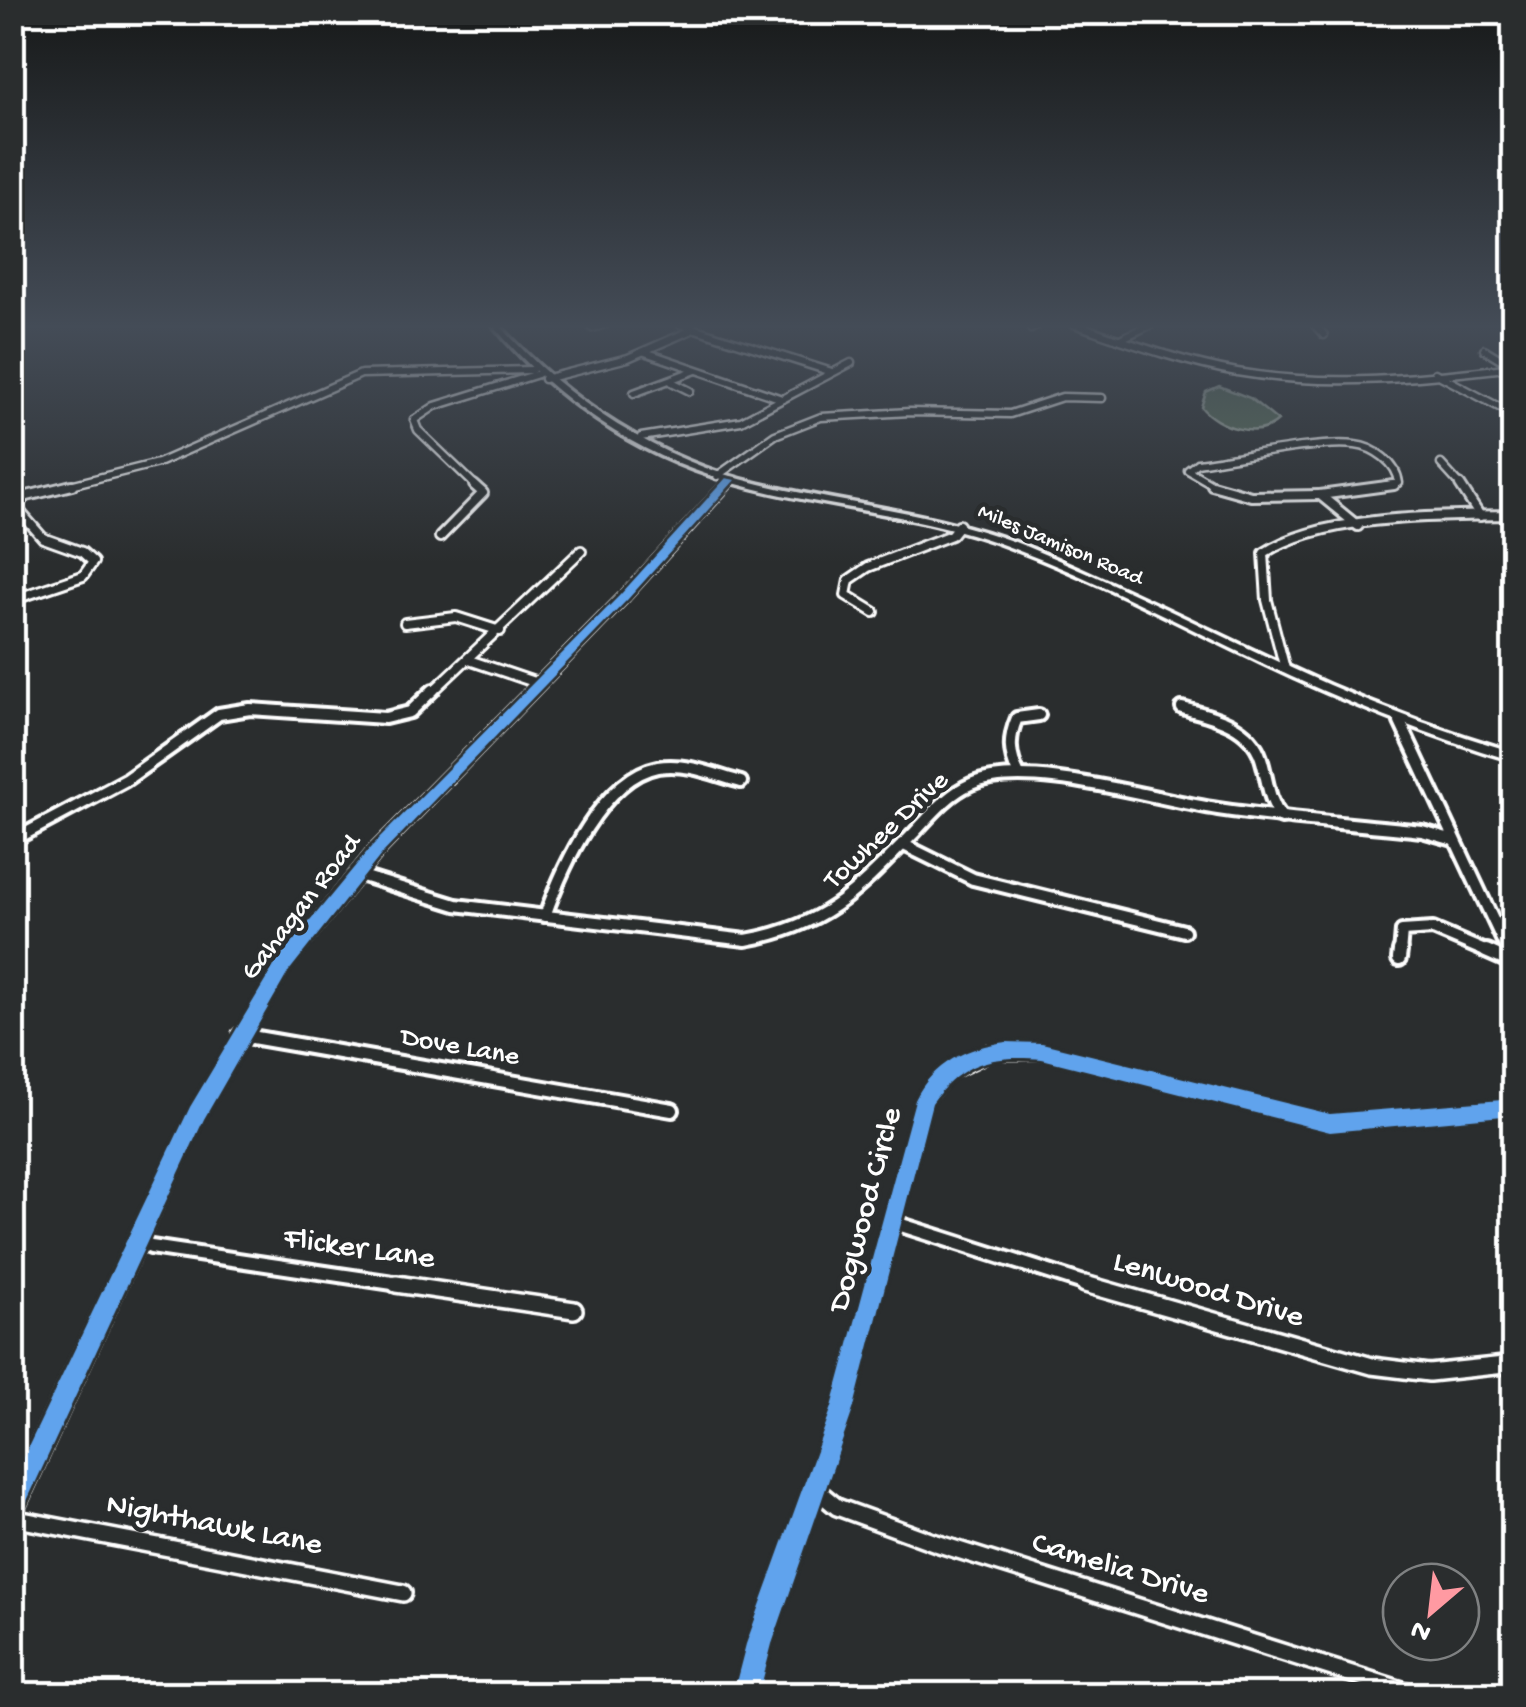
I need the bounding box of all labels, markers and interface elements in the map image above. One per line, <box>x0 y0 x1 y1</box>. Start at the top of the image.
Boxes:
street label: Miles Jamison Road <box>973 499 1149 593</box>
street label: Towhee Drive <box>816 764 957 899</box>
street label: Gahagan Road <box>235 826 371 988</box>
street label: Dove Lane <box>396 1021 522 1075</box>
street label: Dogwood Circle <box>821 1103 913 1318</box>
street label: Flicker Lane <box>280 1220 437 1279</box>
street label: Lenwood Drive <box>1108 1244 1308 1338</box>
street label: Nighthawk Lane <box>103 1486 326 1566</box>
street label: Camelia Drive <box>1027 1525 1214 1615</box>
north arrow <box>1381 1562 1481 1662</box>
text: N <box>1406 1611 1437 1649</box>

